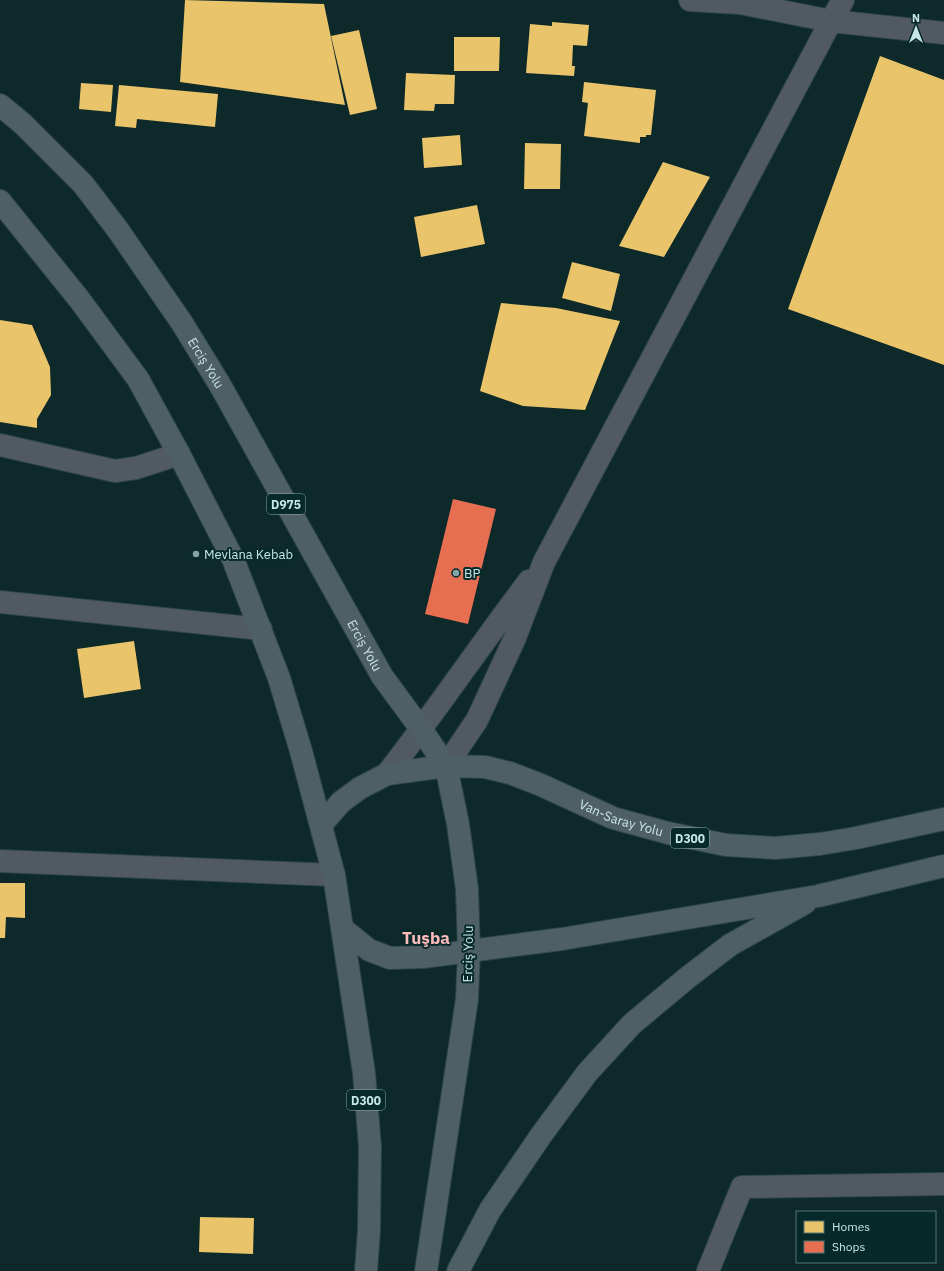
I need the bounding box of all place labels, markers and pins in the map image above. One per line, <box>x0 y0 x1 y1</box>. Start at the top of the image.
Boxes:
place label: Mevlana Kebab <box>204 546 293 563</box>
marker: Mevlana Kebab <box>191 549 201 559</box>
place label: BP <box>464 565 480 582</box>
marker: BP <box>451 568 461 578</box>

